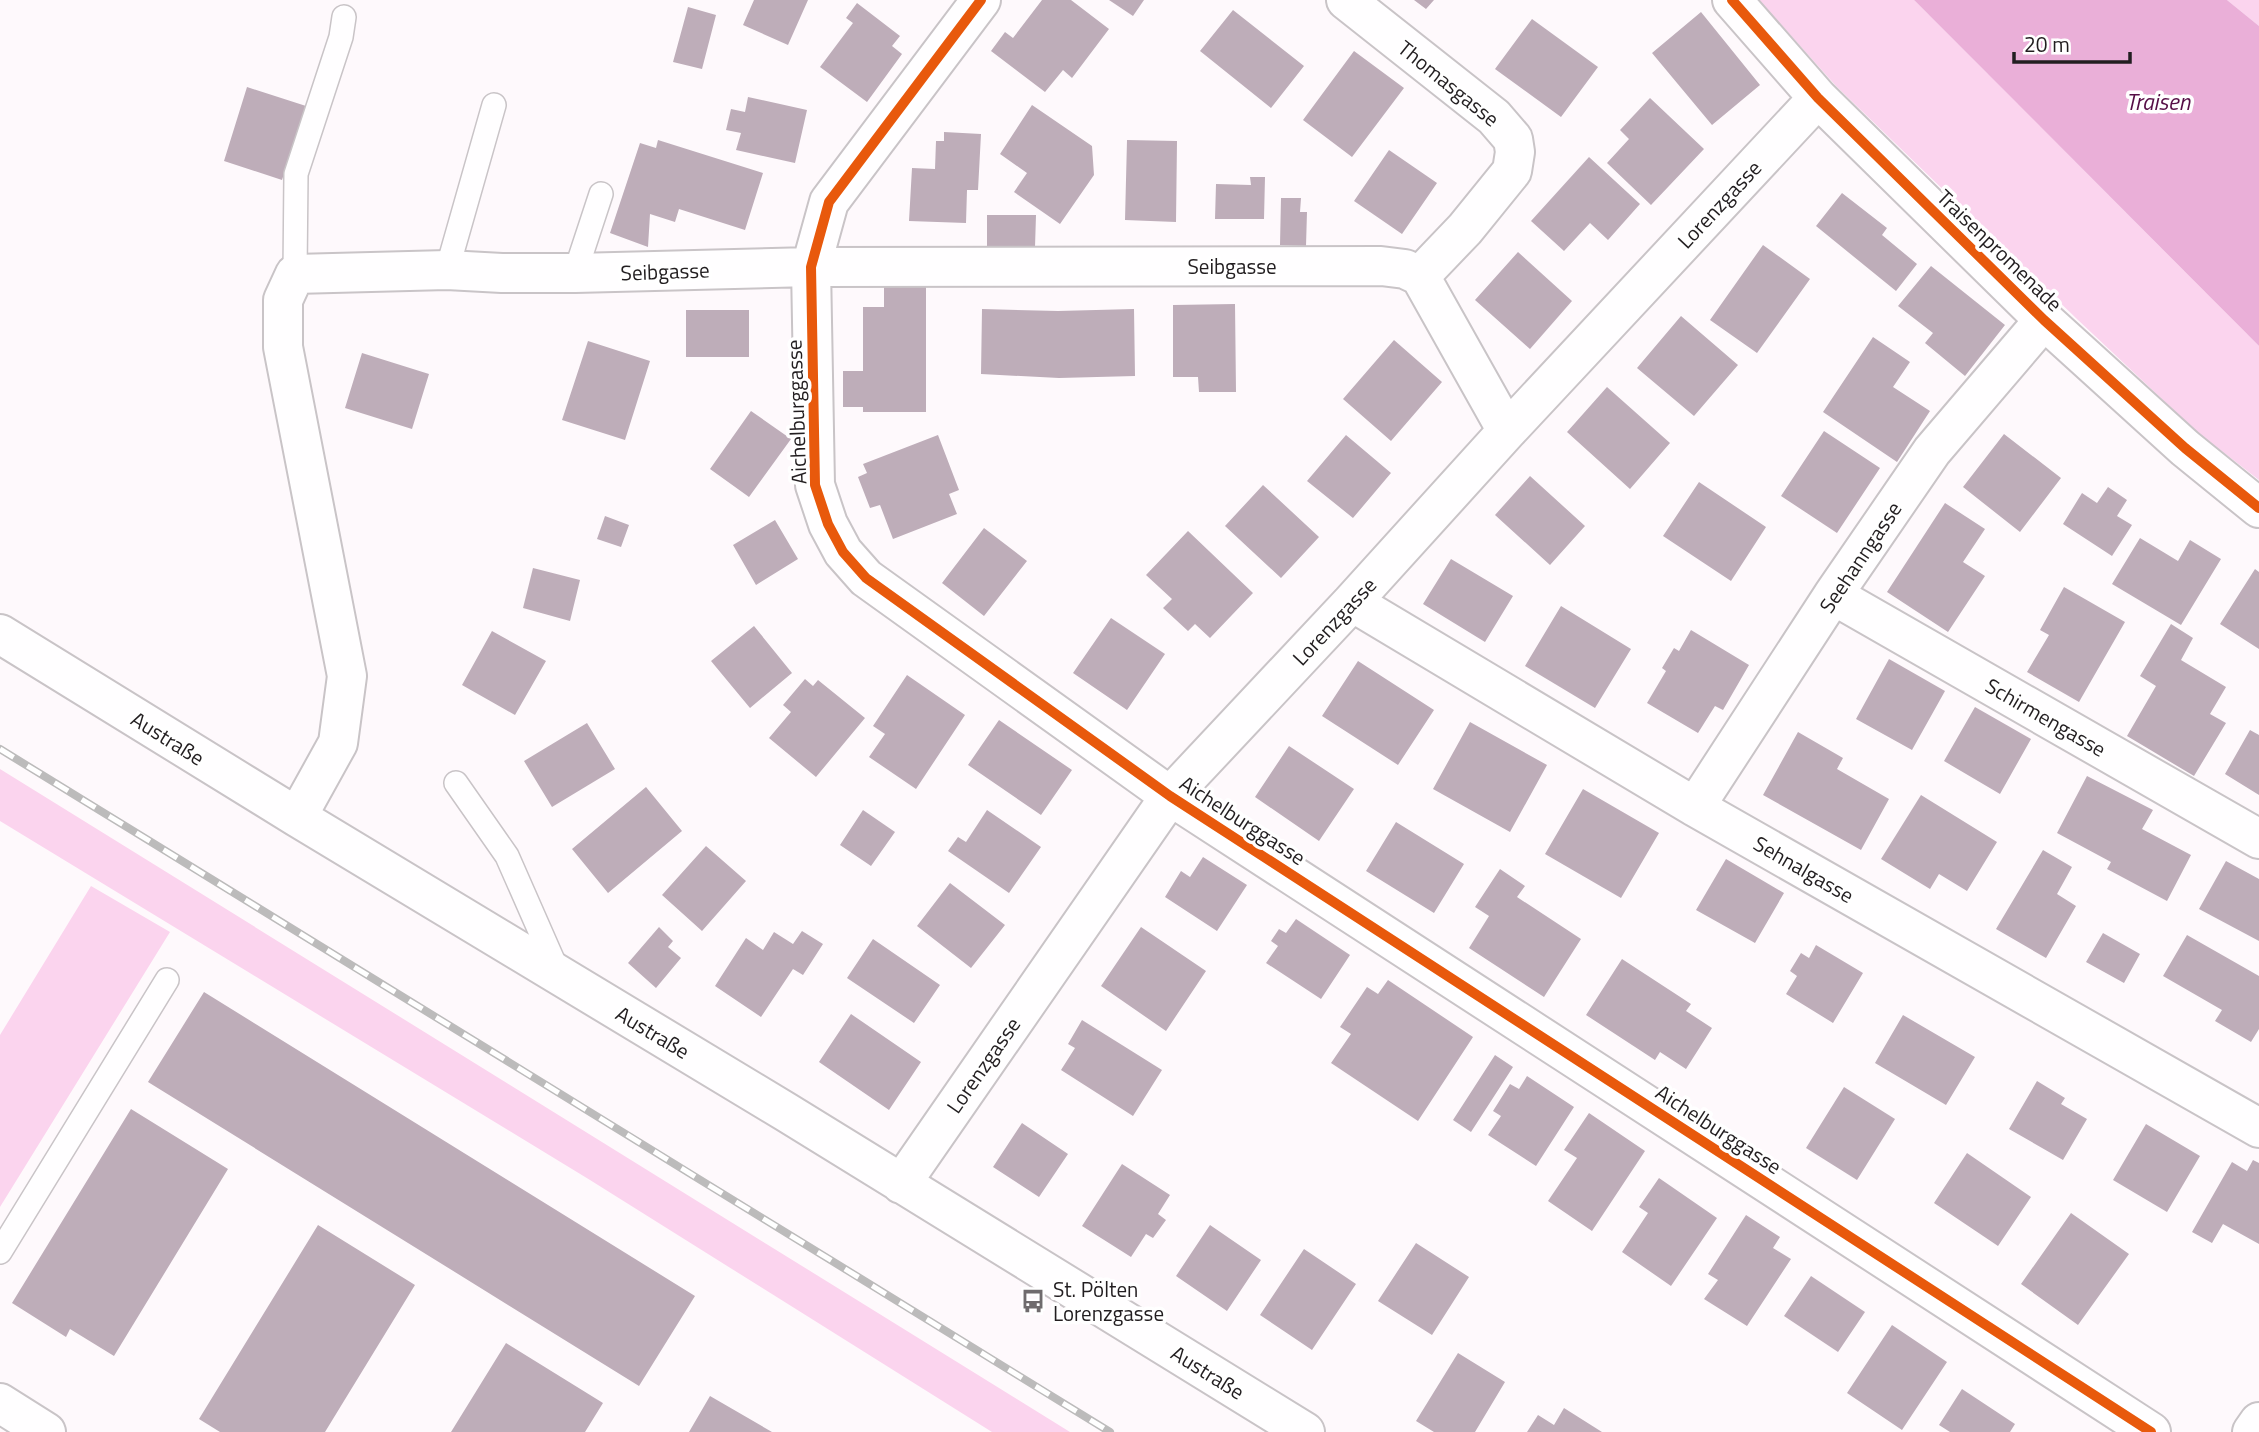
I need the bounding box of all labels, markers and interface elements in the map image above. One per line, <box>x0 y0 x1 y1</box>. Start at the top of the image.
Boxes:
scale bar <box>2014 21 2130 65</box>
text: 20 m <box>2024 28 2070 60</box>
street label: Thomasgasse <box>1391 32 1507 134</box>
water label: Traisen <box>2126 84 2191 119</box>
street label: Lorenzgasse <box>1669 152 1769 256</box>
street label: Traisenpromenade <box>1930 181 2070 319</box>
street label: Seibgasse <box>1187 250 1277 282</box>
street label: Seibgasse <box>620 253 710 289</box>
street label: Aichelburggasse <box>777 339 815 485</box>
street label: Seehanngasse <box>1811 495 1909 619</box>
street label: Lorenzgasse <box>1284 569 1384 673</box>
street label: Schirmengasse <box>1980 669 2112 765</box>
street label: Austraße <box>125 703 211 773</box>
street label: Aichelburggasse <box>1174 767 1312 873</box>
street label: Sehnalgasse <box>1748 827 1860 911</box>
street label: Austraße <box>610 997 696 1067</box>
street label: Lorenzgasse <box>938 1010 1028 1120</box>
street label: Aichelburggasse <box>1650 1076 1788 1182</box>
place label: St. Pölten Lorenzgasse <box>1053 1273 1164 1329</box>
bus stop icon: St. Pölten Lorenzgasse <box>1019 1287 1047 1315</box>
street label: Austraße <box>1165 1337 1251 1407</box>

